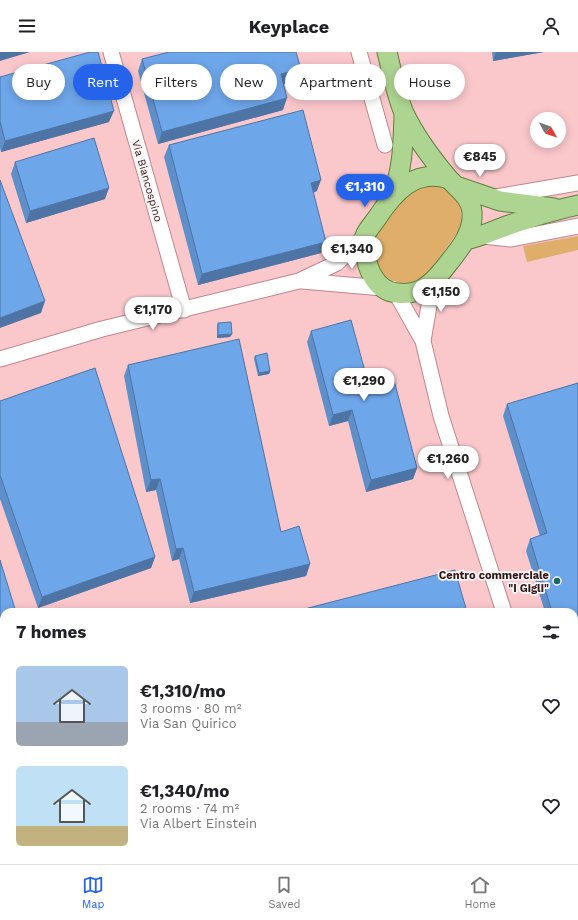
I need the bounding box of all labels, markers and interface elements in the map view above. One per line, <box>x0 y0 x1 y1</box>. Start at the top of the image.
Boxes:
icon: menu <box>16 15 38 37</box>
icon: person <box>540 15 562 37</box>
text: Keyplace <box>249 16 329 37</box>
chip: Buy <box>12 64 65 100</box>
chip: Rent <box>73 64 133 100</box>
chip: Filters <box>141 64 212 100</box>
chip: New <box>220 64 277 100</box>
chip: Apartment <box>285 64 386 100</box>
chip: House <box>394 64 465 100</box>
north arrow <box>530 112 566 148</box>
map controls <box>530 112 566 148</box>
street label: Via Biancospino <box>129 138 165 224</box>
pin: €845 <box>456 144 504 178</box>
text: €845 <box>463 149 497 164</box>
pin: €1,310 <box>332 174 398 208</box>
text: €1,310 <box>345 179 385 194</box>
pin: €1,340 <box>319 236 385 270</box>
text: €1,340 <box>331 241 373 256</box>
pin: €1,150 <box>408 279 474 313</box>
text: €1,150 <box>422 284 460 299</box>
pin: €1,170 <box>120 297 186 331</box>
text: €1,170 <box>134 302 172 317</box>
pin: €1,290 <box>331 368 397 402</box>
text: €1,290 <box>343 373 385 388</box>
pin: €1,260 <box>415 446 481 480</box>
text: €1,260 <box>427 451 469 466</box>
place label: Centro commerciale "I Gigli" <box>439 569 549 595</box>
marker: Centro commerciale "I Gigli" <box>552 576 562 586</box>
icon: filters <box>540 621 562 643</box>
text: 7 homes <box>16 622 86 642</box>
text: €1,310/mo <box>140 681 226 701</box>
icon: home <box>48 682 96 730</box>
icon: heart <box>540 695 562 717</box>
text: 3 rooms · 80 m² <box>140 701 241 716</box>
text: Via San Quirico <box>140 716 236 731</box>
text: €1,340/mo <box>140 781 229 801</box>
icon: home <box>48 782 96 830</box>
icon: heart <box>540 795 562 817</box>
text: 2 rooms · 74 m² <box>140 801 239 816</box>
text: Via Albert Einstein <box>140 816 257 831</box>
tab: Map <box>82 874 104 911</box>
tab: Saved <box>269 874 300 911</box>
tab: Home <box>465 874 496 911</box>

